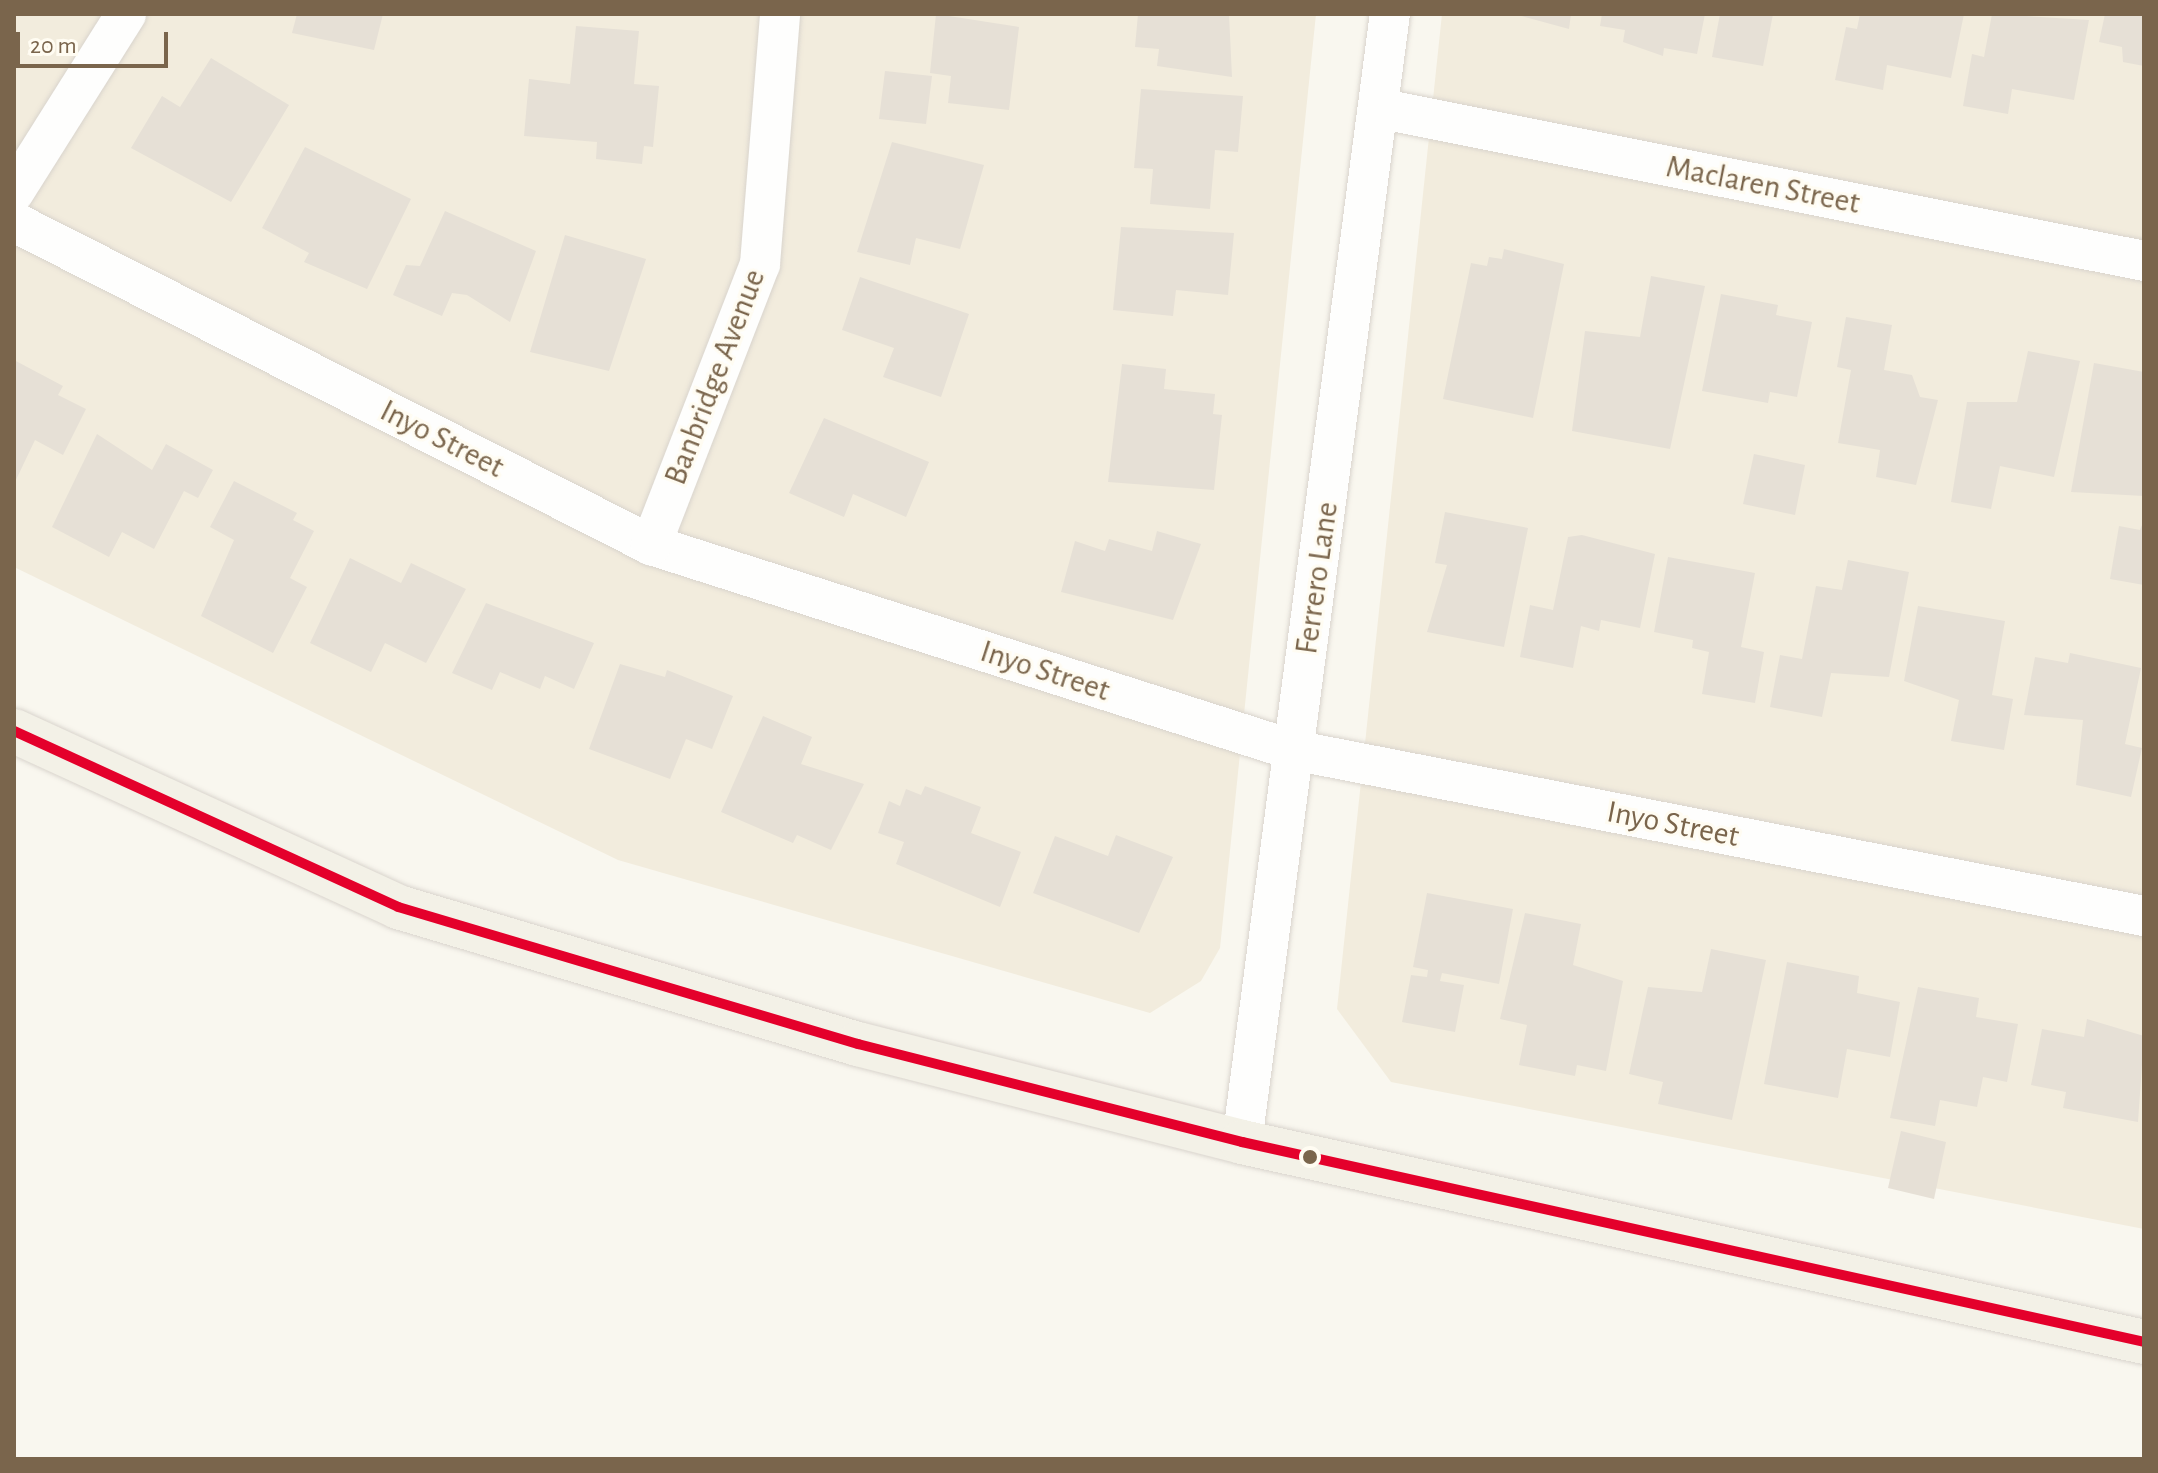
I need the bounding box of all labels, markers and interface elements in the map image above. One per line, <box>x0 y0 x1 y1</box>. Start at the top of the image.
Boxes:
scale bar <box>20 16 172 66</box>
text: 20 m <box>30 34 77 58</box>
street label: Maclaren Street <box>1663 147 1863 223</box>
street label: Banbridge Avenue <box>656 264 774 490</box>
street label: Inyo Street <box>374 392 510 486</box>
street label: Ferrero Lane <box>1287 499 1347 657</box>
street label: Inyo Street <box>975 632 1115 710</box>
street label: Inyo Street <box>1604 792 1742 856</box>
unlabelled marker <box>1302 1149 1318 1165</box>

